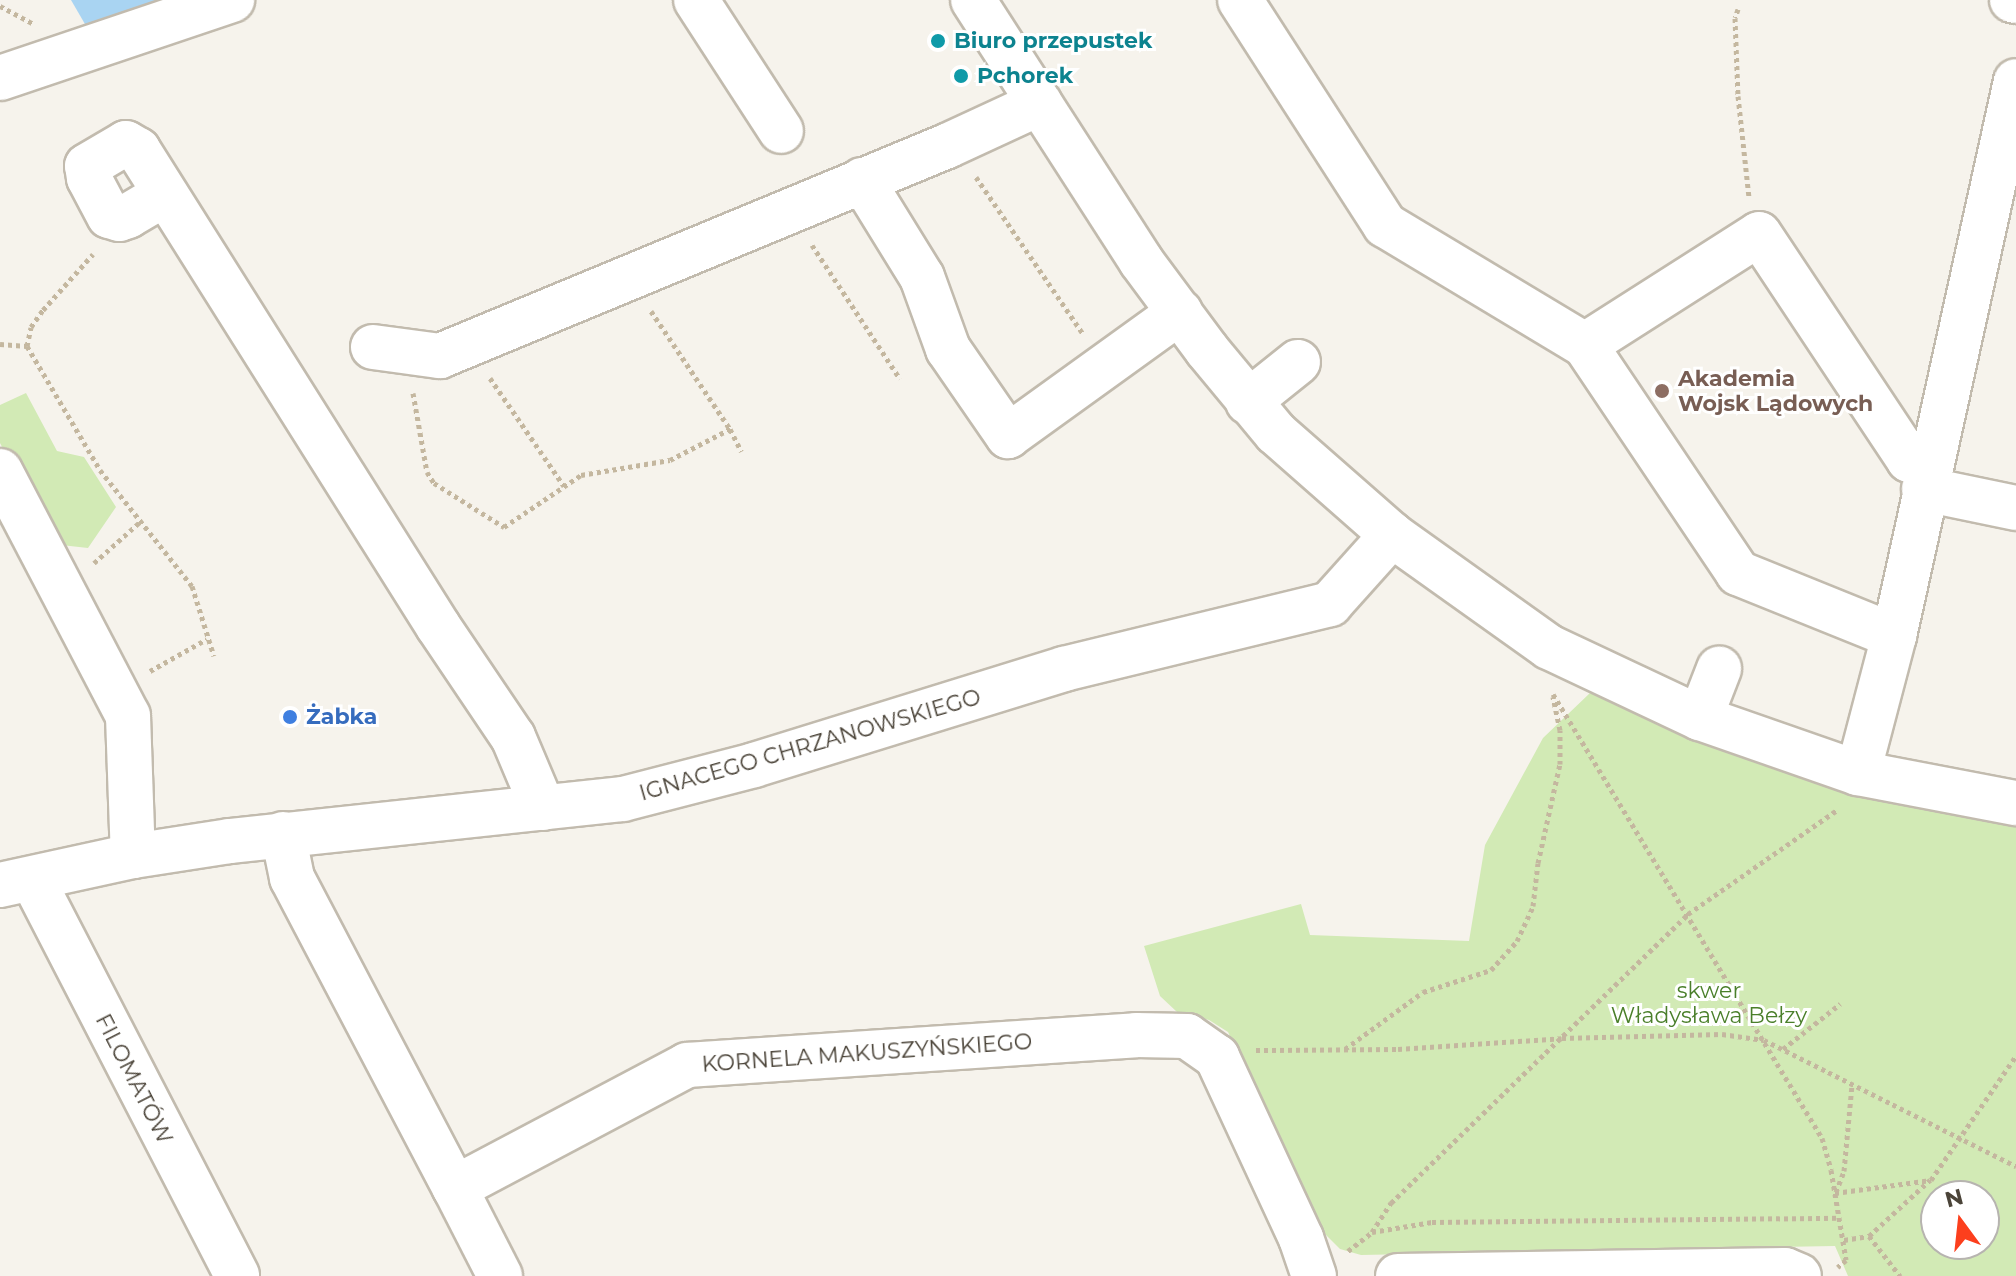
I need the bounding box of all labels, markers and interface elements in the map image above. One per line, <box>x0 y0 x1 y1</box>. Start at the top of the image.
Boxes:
place label: Biuro przepustek <box>954 28 1152 54</box>
marker: Biuro przepustek <box>929 32 947 50</box>
place label: Pchorek <box>977 63 1073 89</box>
marker: Pchorek <box>952 67 970 85</box>
place label: Akademia Wojsk Lądowych <box>1678 365 1873 416</box>
marker: Akademia Wojsk Lądowych <box>1653 382 1671 400</box>
street label: IGNACEGO CHRZANOWSKIEGO <box>636 684 984 806</box>
place label: Żabka <box>306 704 377 730</box>
marker: Żabka <box>281 708 299 726</box>
park label: skwer Władysława Bełzy <box>1611 977 1807 1028</box>
street label: FILOMATÓW <box>90 1010 178 1148</box>
street label: KORNELA MAKUSZYŃSKIEGO <box>701 1028 1033 1078</box>
north arrow <box>1920 1180 2000 1260</box>
text: N <box>1942 1183 1966 1214</box>

